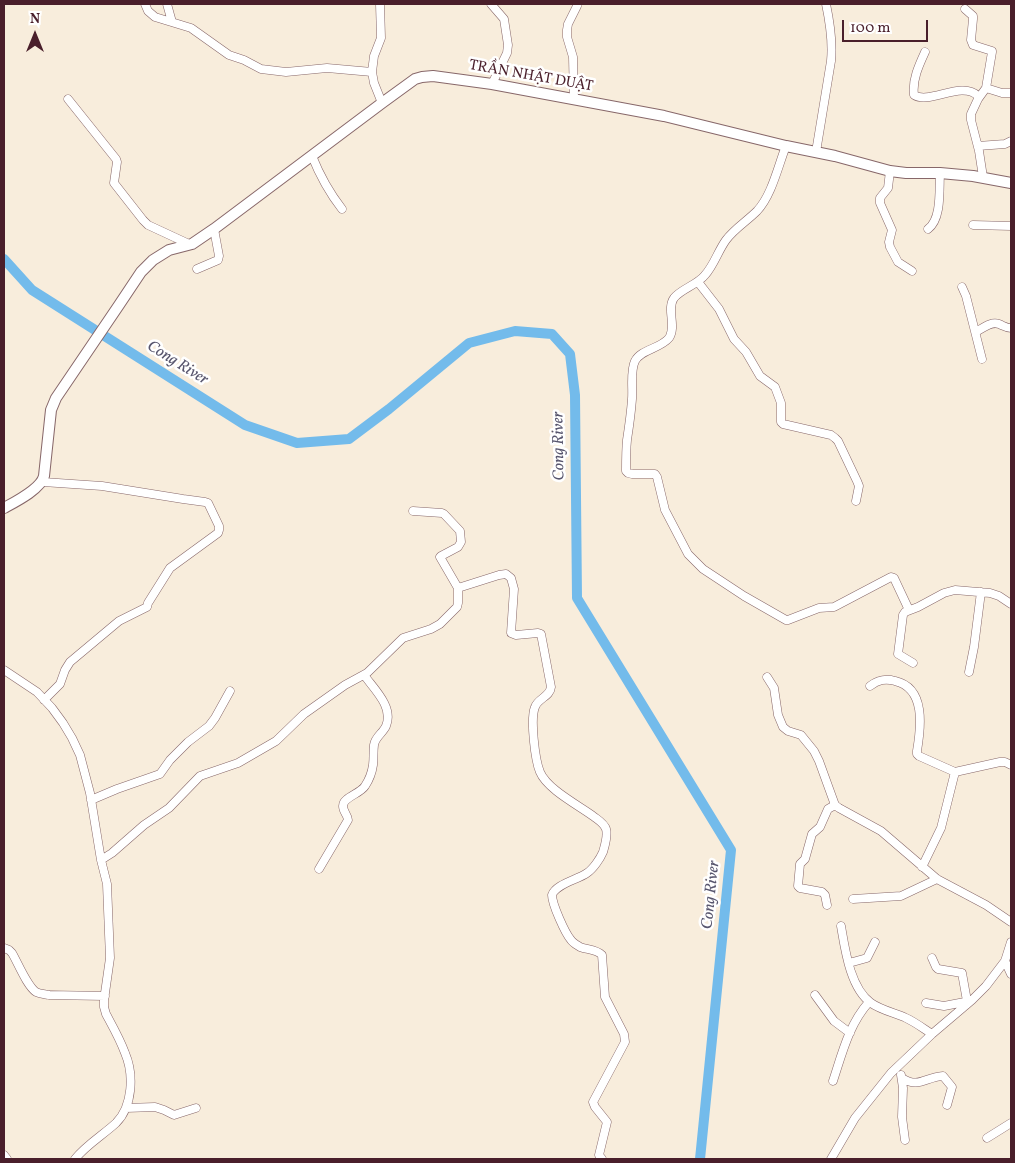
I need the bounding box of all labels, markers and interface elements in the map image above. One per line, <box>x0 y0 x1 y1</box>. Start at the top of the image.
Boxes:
north arrow <box>10 10 60 60</box>
text: N <box>30 10 40 29</box>
scale bar <box>845 10 931 42</box>
text: 100 m <box>850 18 890 39</box>
street label: TRẦN NHẬT DUẬT <box>467 57 595 97</box>
water label: Cong River <box>143 338 211 390</box>
water label: Cong River <box>550 411 570 481</box>
water label: Cong River <box>699 860 725 930</box>

